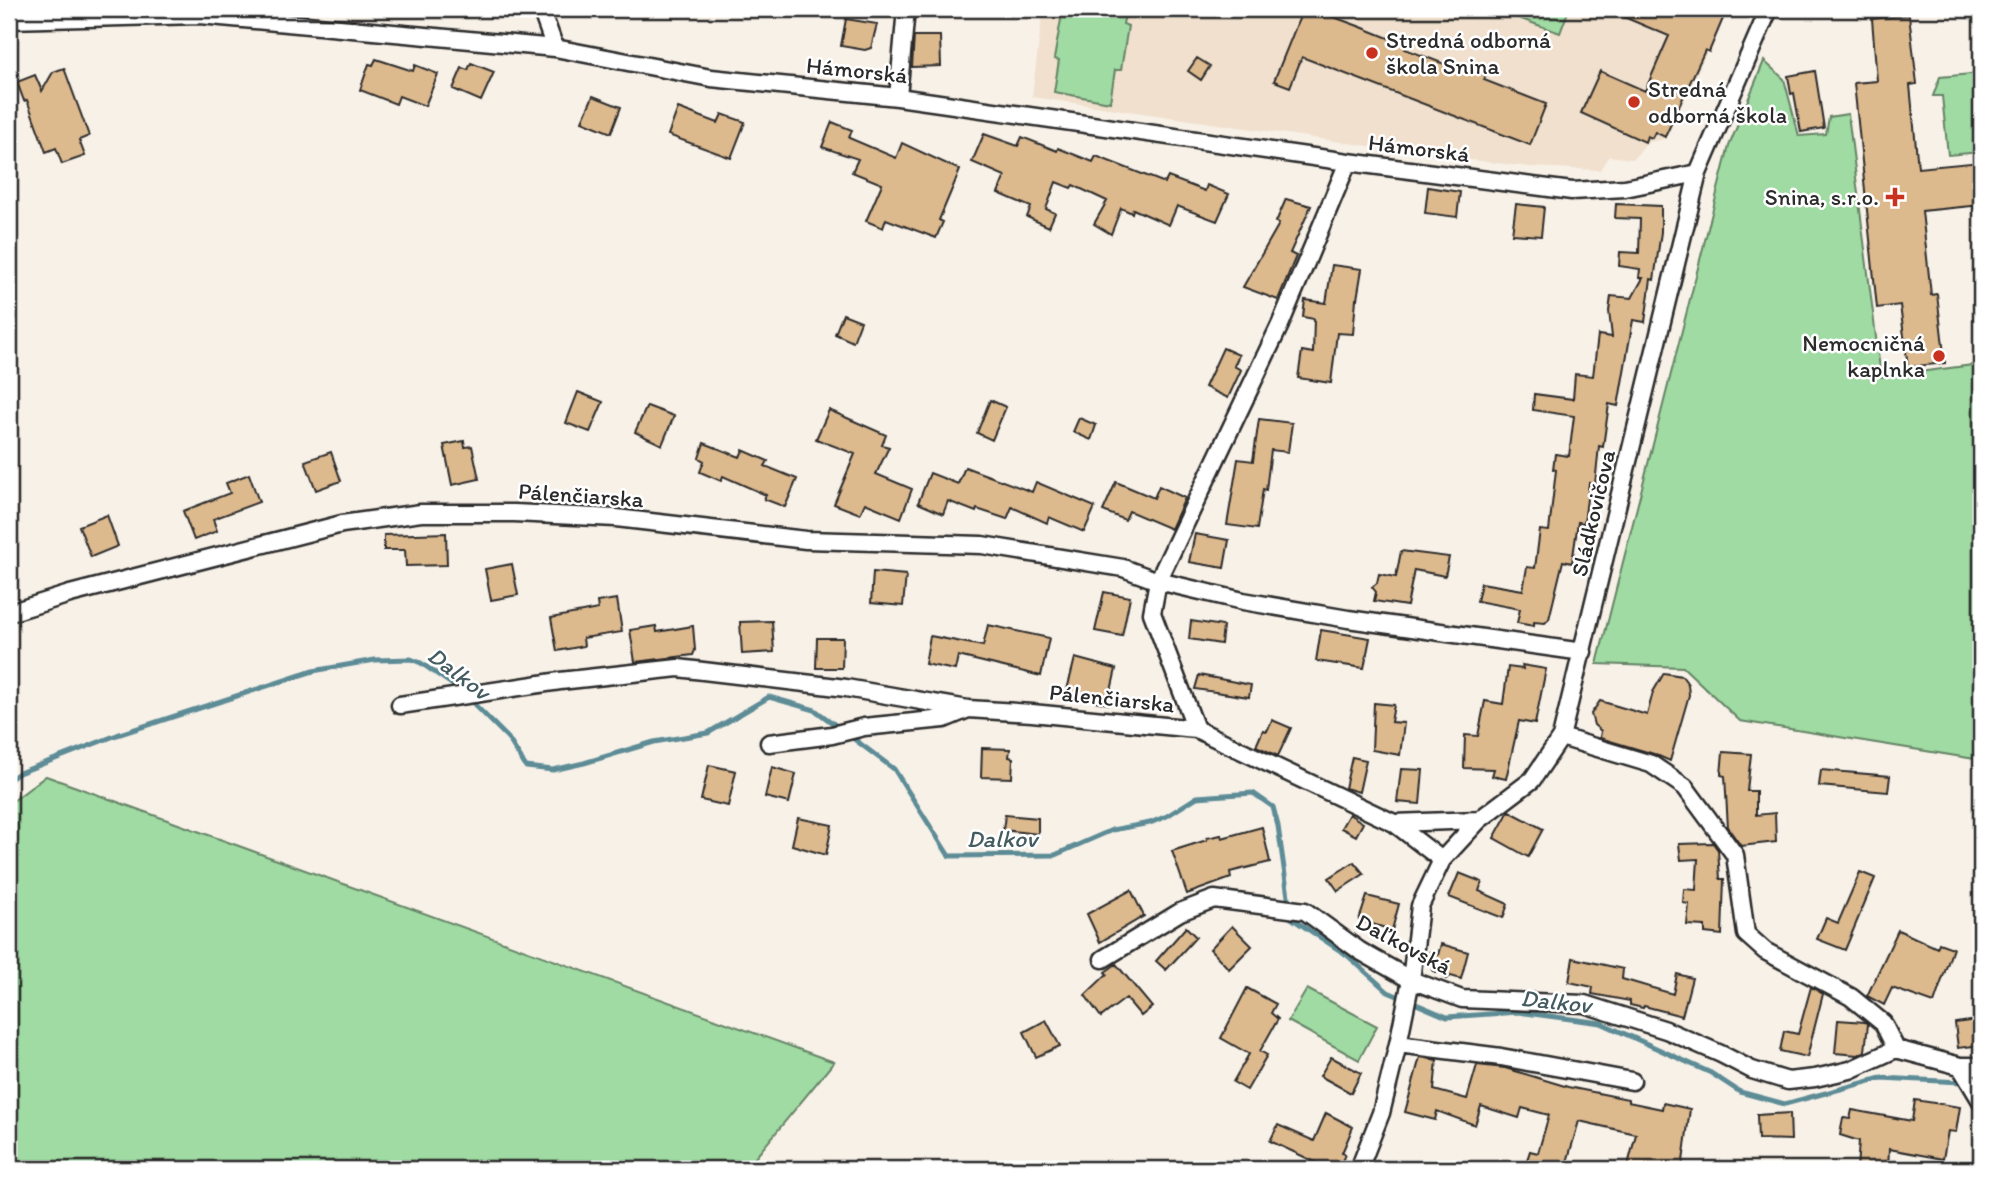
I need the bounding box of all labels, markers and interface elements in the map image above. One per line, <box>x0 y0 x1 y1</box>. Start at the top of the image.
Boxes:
place label: Stredná odborná škola Snina <box>1386 26 1551 80</box>
marker: Stredná odborná škola Snina <box>1364 45 1380 61</box>
street label: Hámorská <box>805 51 909 89</box>
place label: Stredná odborná škola <box>1648 75 1787 129</box>
marker: Stredná odborná škola <box>1626 94 1642 110</box>
street label: Hámorská <box>1367 128 1471 168</box>
place label: Snina, s.r.o. <box>1765 183 1879 211</box>
marker: Snina, s.r.o. <box>1885 187 1905 207</box>
place label: Nemocničná kaplnka <box>1802 329 1925 383</box>
marker: Nemocničná kaplnka <box>1931 348 1947 364</box>
street label: Sládkovičova <box>1565 447 1621 579</box>
street label: Pálenčiarska <box>517 477 645 513</box>
water label: Dalkov <box>422 640 498 708</box>
street label: Pálenčiarska <box>1048 678 1176 719</box>
water label: Dalkov <box>967 824 1040 853</box>
street label: Daľkovská <box>1352 907 1456 981</box>
water label: Dalkov <box>1519 983 1596 1019</box>

